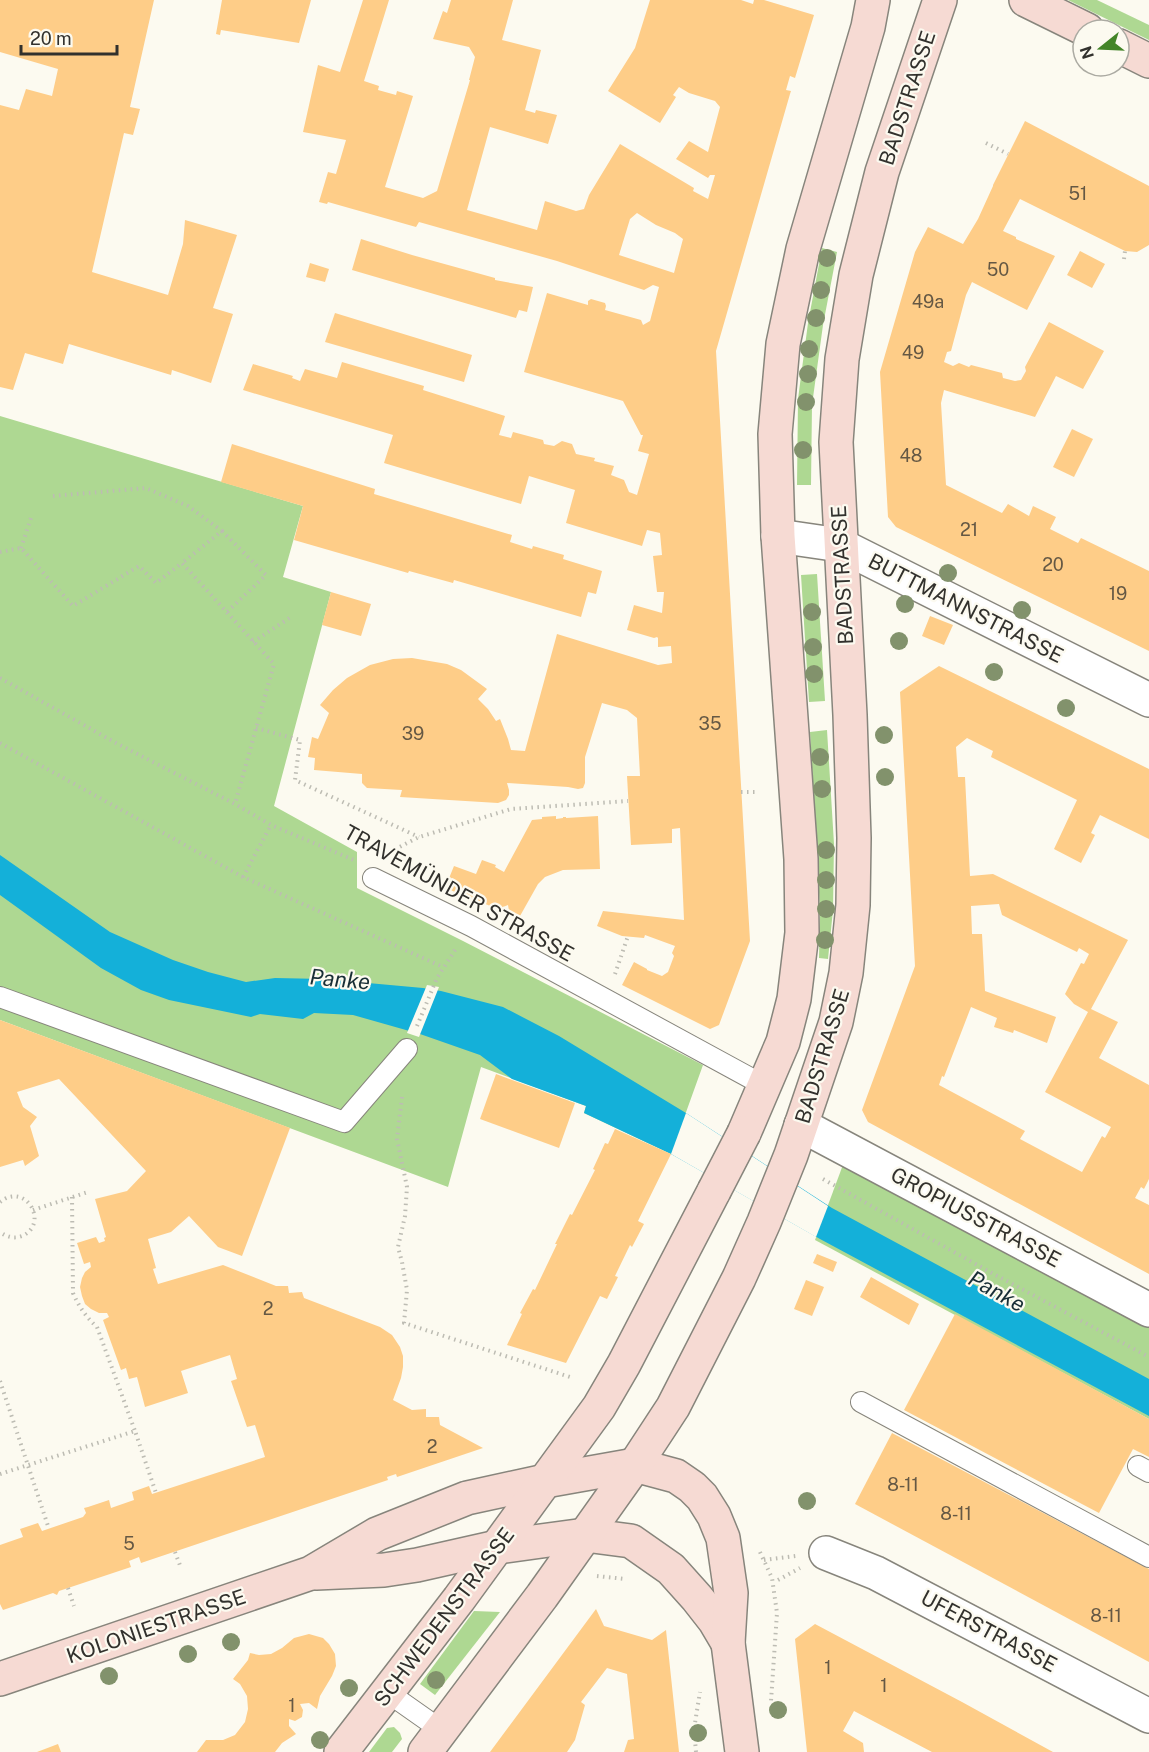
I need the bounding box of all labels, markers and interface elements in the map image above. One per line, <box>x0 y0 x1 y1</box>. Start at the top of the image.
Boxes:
scale bar <box>21 18 117 56</box>
north arrow <box>1071 18 1131 78</box>
text: 20 m <box>30 28 72 49</box>
street label: BADSTRASSE <box>874 28 940 168</box>
text: N <box>1076 44 1098 61</box>
house number: 51 <box>1069 183 1087 204</box>
house number: 50 <box>987 259 1009 280</box>
house number: 49a <box>912 291 944 312</box>
house number: 49 <box>902 342 924 363</box>
house number: 48 <box>900 445 922 466</box>
street label: BADSTRASSE <box>826 505 858 645</box>
house number: 21 <box>960 519 978 540</box>
street label: BUTTMANNSTRASSE <box>864 548 1068 668</box>
house number: 20 <box>1042 554 1064 575</box>
house number: 19 <box>1109 583 1127 604</box>
house number: 35 <box>699 713 721 734</box>
house number: 39 <box>402 723 424 744</box>
street label: TRAVEMÜNDER STRASSE <box>340 819 578 967</box>
water label: Panke <box>309 963 371 995</box>
street label: BADSTRASSE <box>790 986 854 1126</box>
street label: GROPIUSSTRASSE <box>887 1162 1065 1272</box>
water label: Panke <box>964 1265 1030 1317</box>
house number: 2 <box>263 1298 273 1319</box>
house number: 2 <box>427 1436 437 1457</box>
house number: 8-11 <box>887 1474 919 1495</box>
house number: 8-11 <box>940 1503 972 1524</box>
street label: SCHWEDENSTRASSE <box>369 1523 519 1711</box>
house number: 5 <box>123 1533 135 1554</box>
street label: KOLONIESTRASSE <box>63 1584 249 1668</box>
street label: UFERSTRASSE <box>917 1585 1061 1677</box>
house number: 8-11 <box>1090 1605 1122 1626</box>
house number: 1 <box>824 1657 832 1678</box>
house number: 1 <box>880 1675 888 1696</box>
house number: 1 <box>288 1695 296 1716</box>

